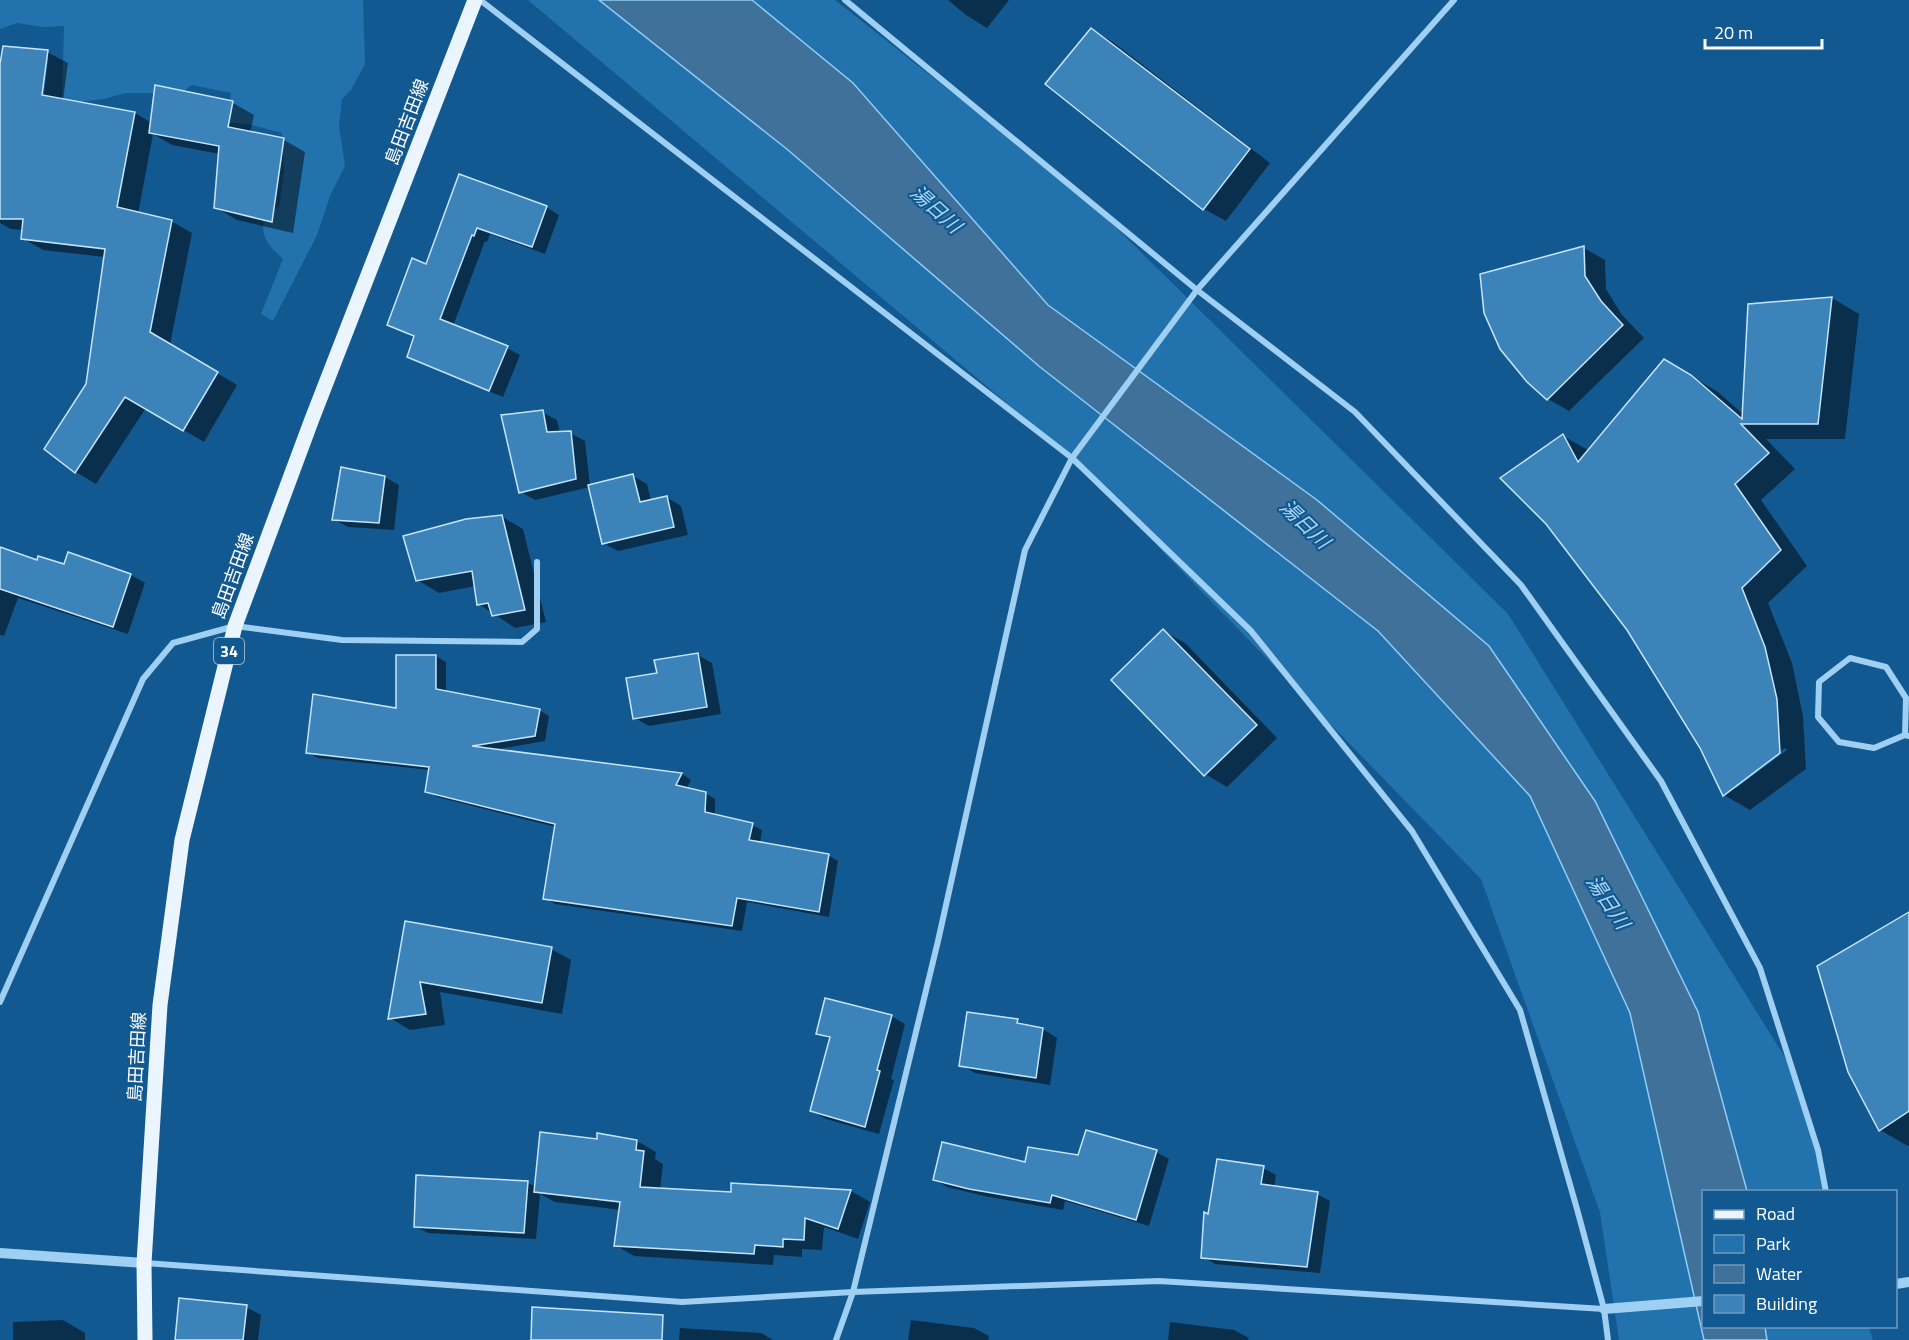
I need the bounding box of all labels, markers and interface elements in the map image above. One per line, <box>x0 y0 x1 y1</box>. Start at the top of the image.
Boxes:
scale bar <box>1705 12 1822 50</box>
text: 20 m <box>1714 19 1753 46</box>
street label: 島田吉田線 <box>378 75 435 169</box>
water label: 湯日川 <box>904 177 970 242</box>
water label: 湯日川 <box>1273 492 1339 557</box>
street label: 島田吉田線 <box>204 529 261 623</box>
road number: 34 <box>214 638 244 664</box>
water label: 湯日川 <box>1579 868 1639 937</box>
street label: 島田吉田線 <box>121 1011 152 1103</box>
legend <box>1702 1190 1897 1328</box>
text: Road <box>1756 1200 1795 1227</box>
text: Park <box>1756 1230 1791 1257</box>
text: Water <box>1756 1260 1802 1287</box>
text: Building <box>1756 1290 1817 1317</box>

